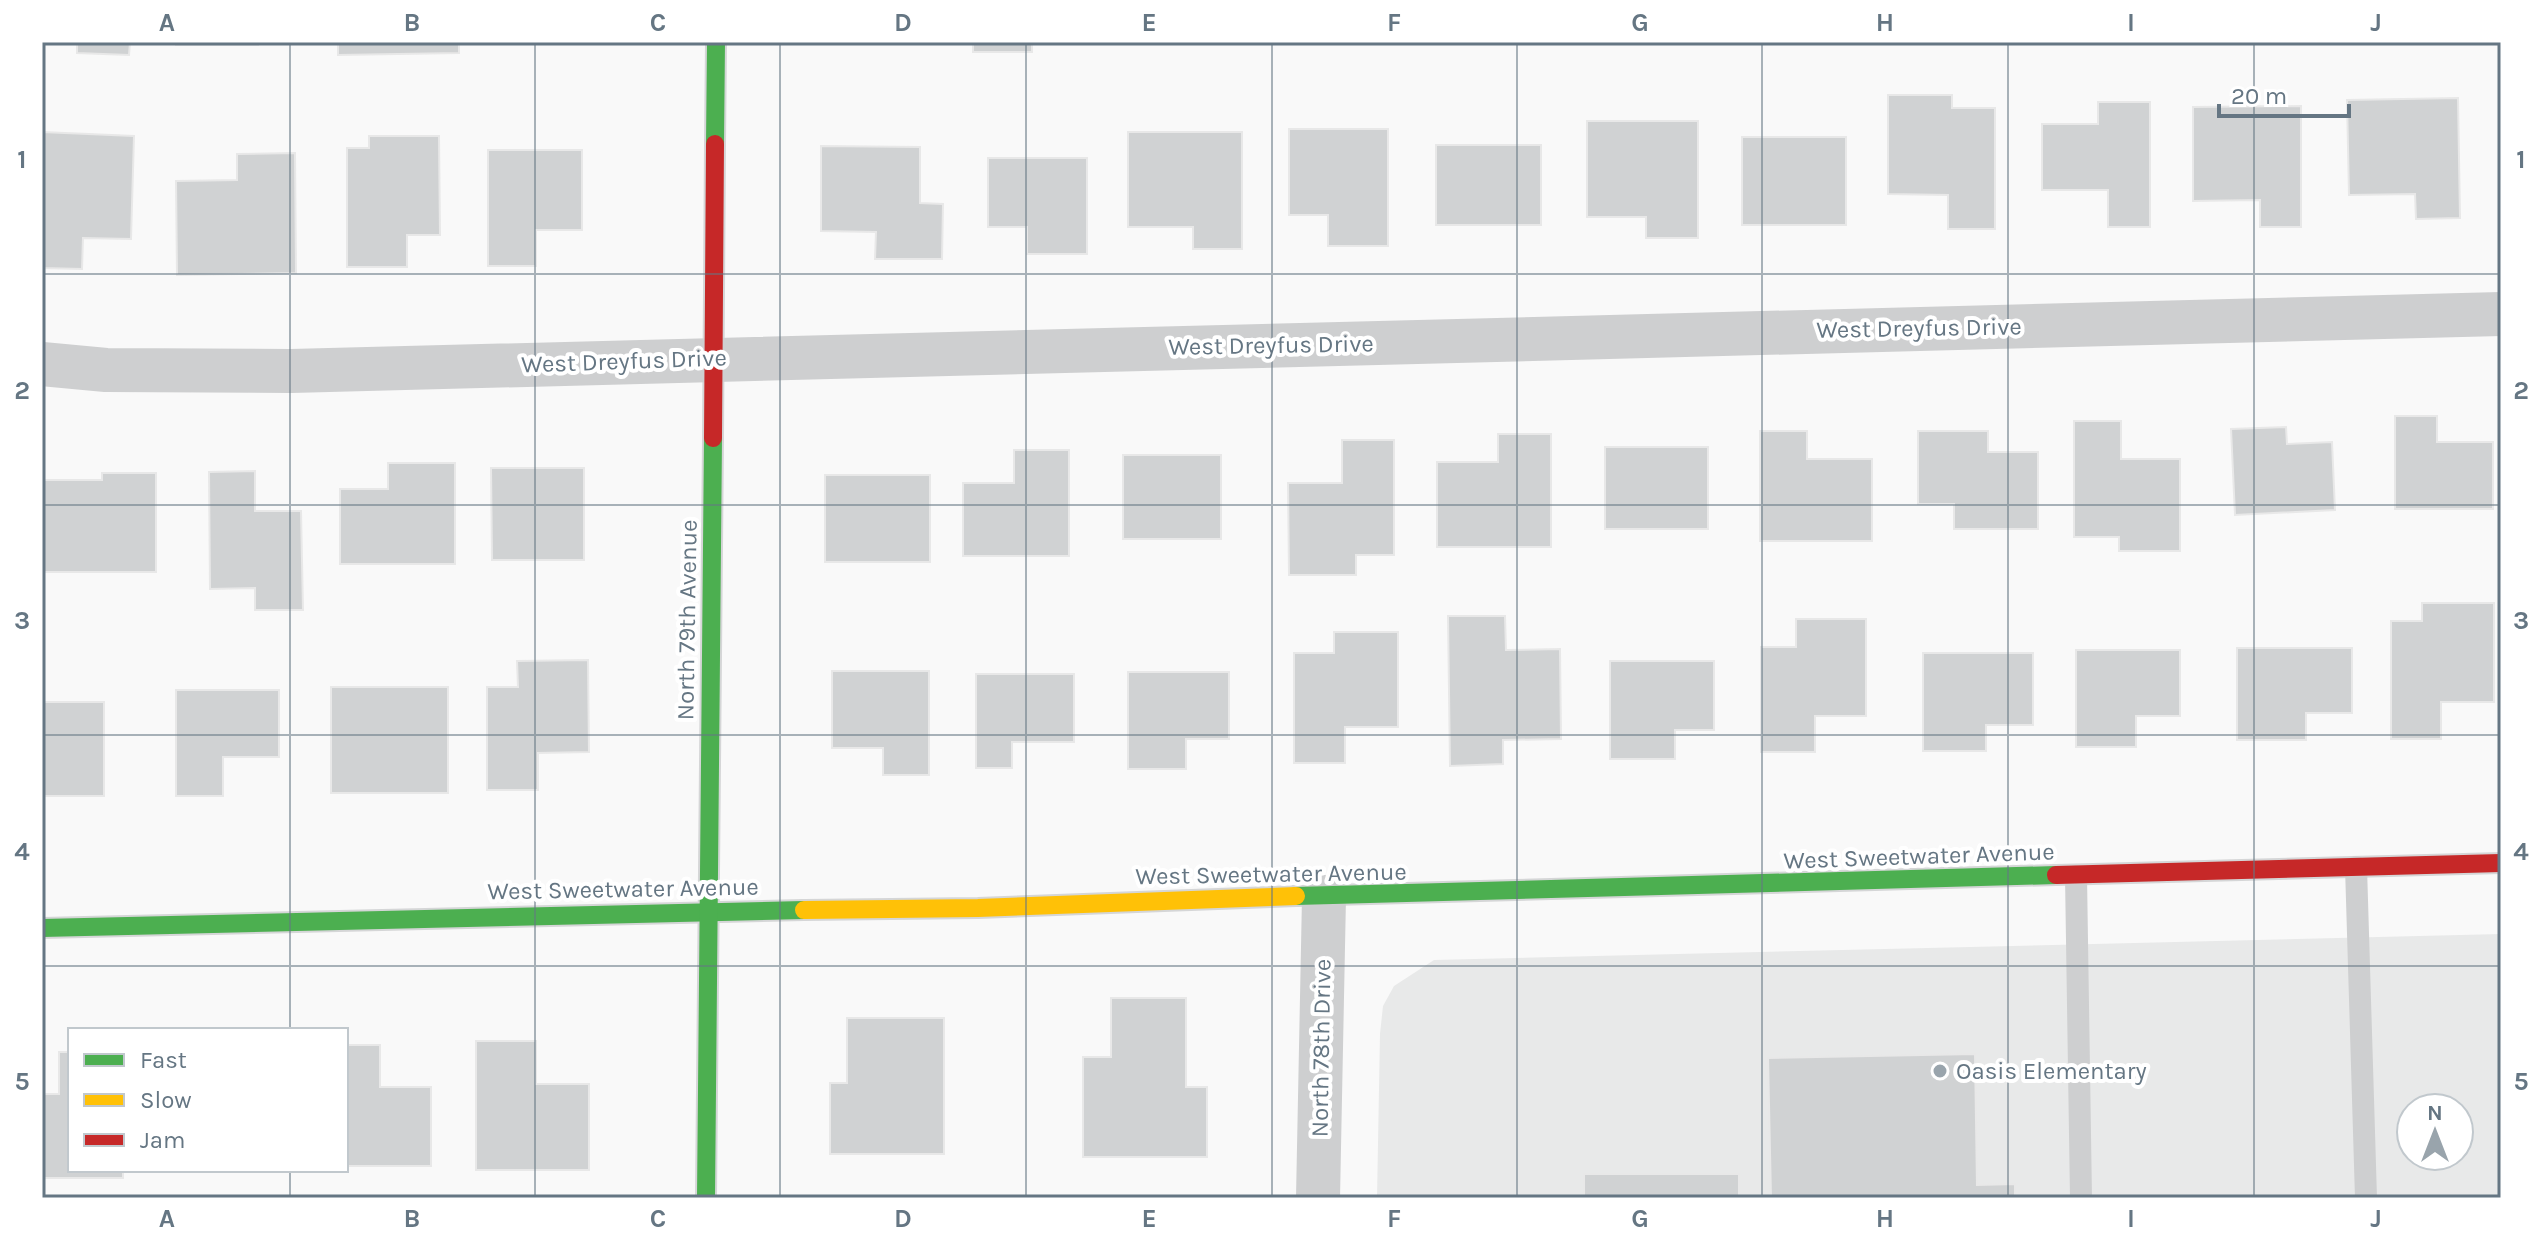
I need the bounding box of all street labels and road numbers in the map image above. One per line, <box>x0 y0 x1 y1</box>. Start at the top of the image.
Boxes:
street label: West Dreyfus Drive <box>1816 312 2022 344</box>
street label: West Dreyfus Drive <box>1168 329 1374 361</box>
street label: West Dreyfus Drive <box>521 343 727 379</box>
street label: North 79th Avenue <box>671 519 703 721</box>
street label: West Sweetwater Avenue <box>1783 837 2055 875</box>
street label: West Sweetwater Avenue <box>1135 858 1407 890</box>
street label: West Sweetwater Avenue <box>487 873 759 905</box>
street label: North 78th Drive <box>1305 958 1337 1138</box>

